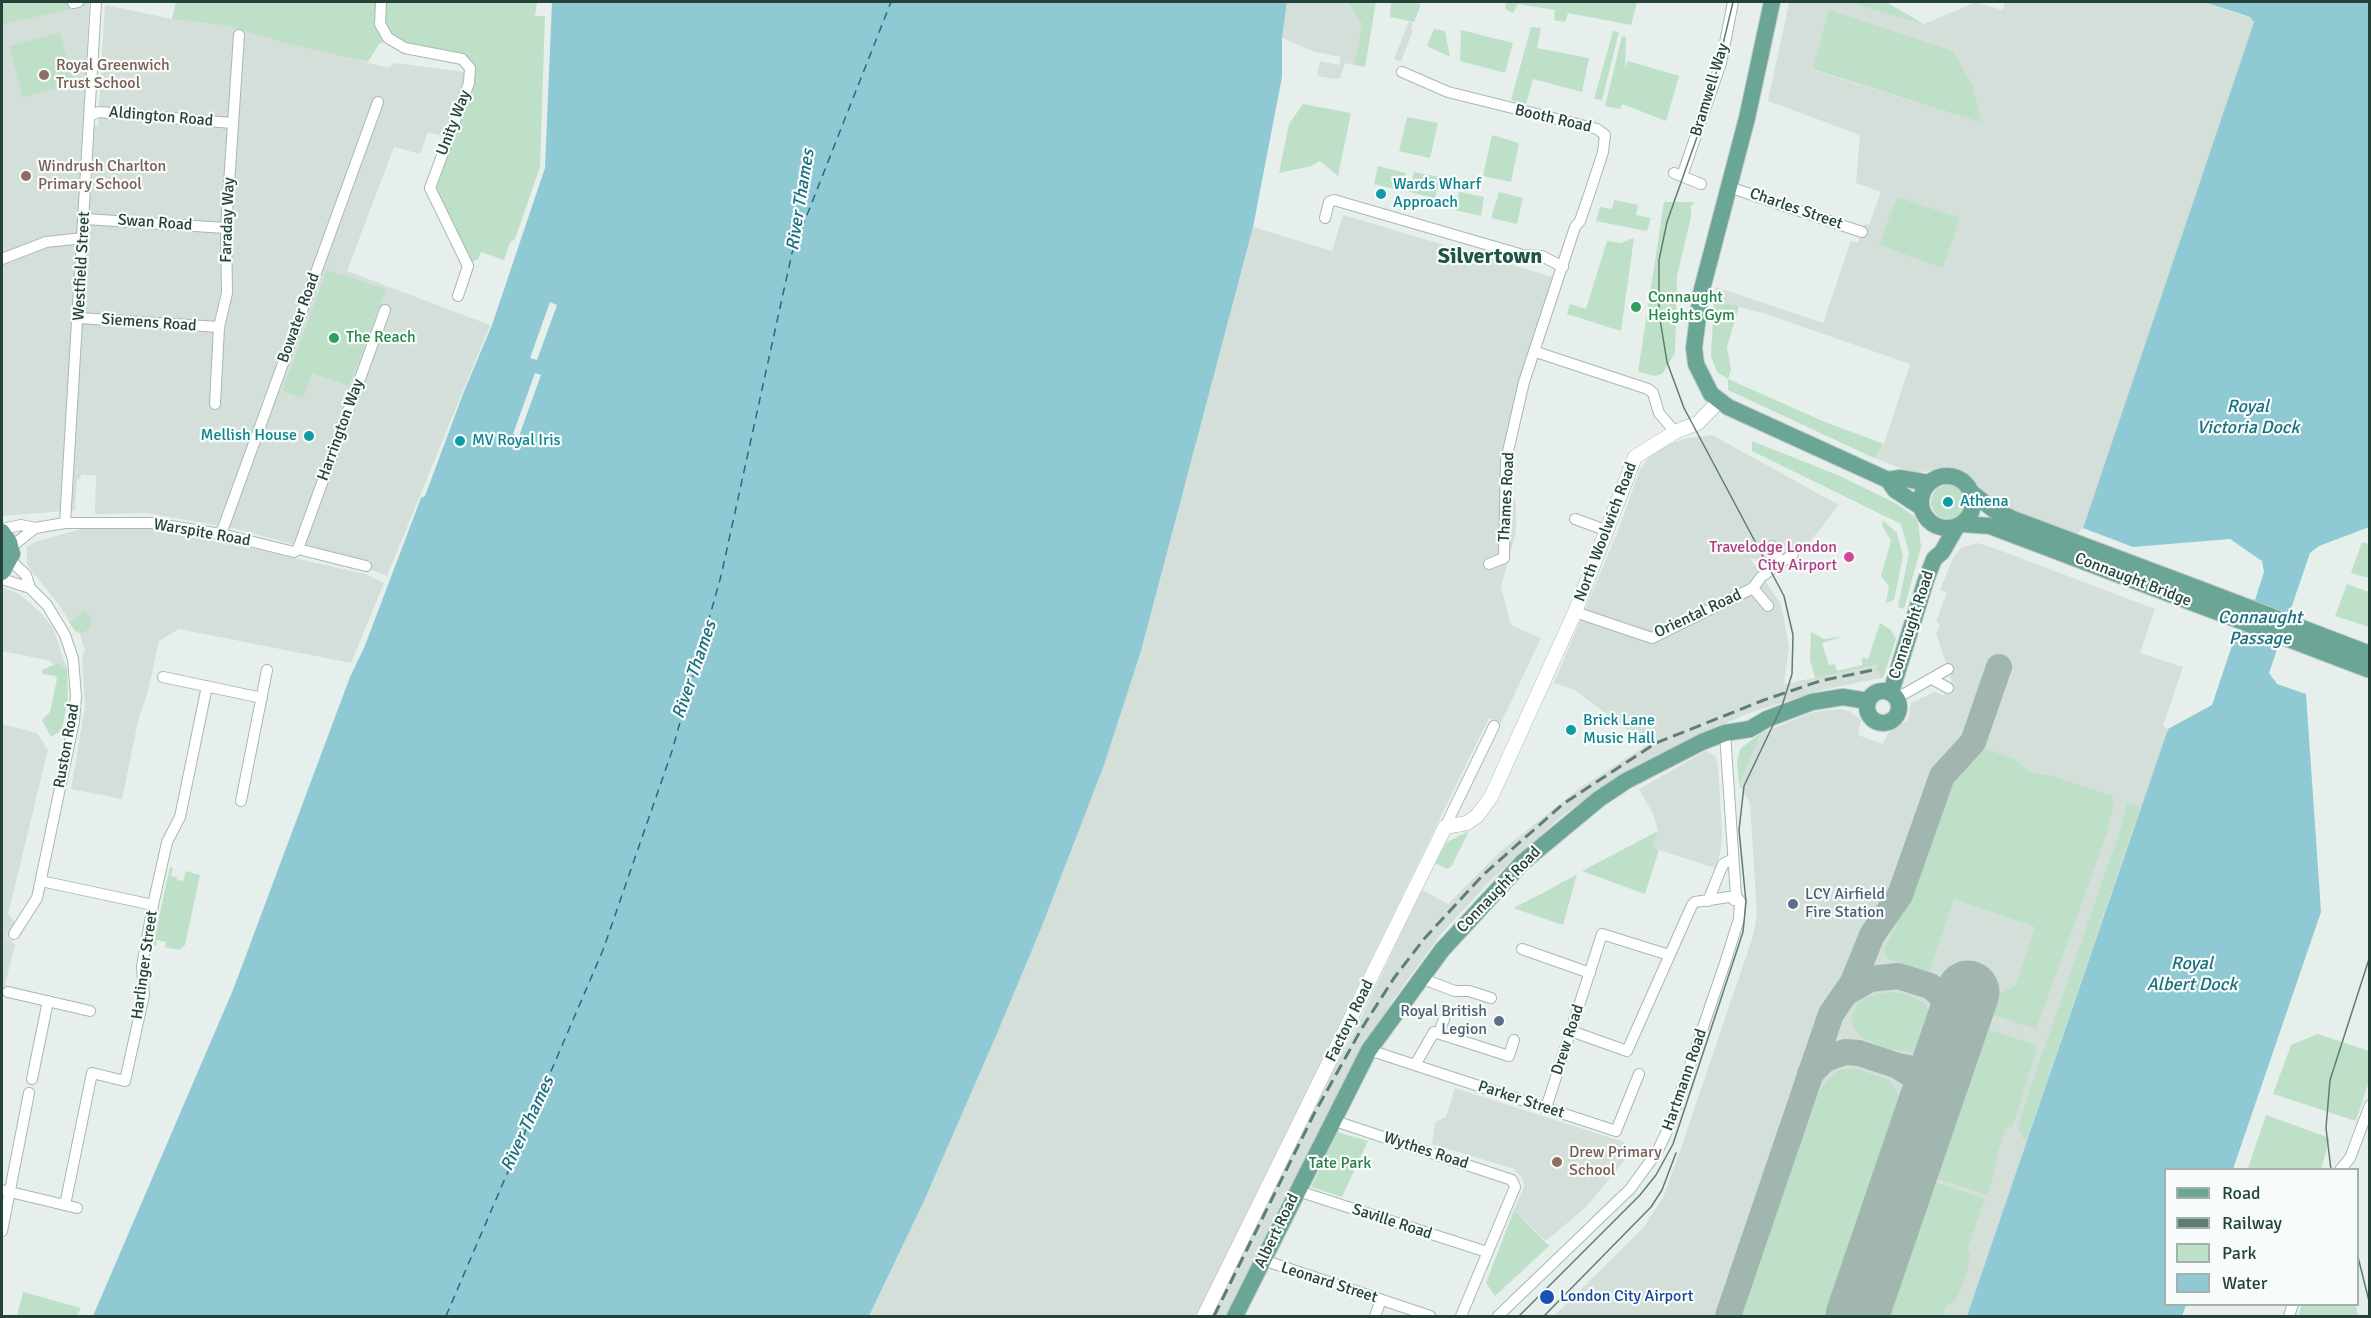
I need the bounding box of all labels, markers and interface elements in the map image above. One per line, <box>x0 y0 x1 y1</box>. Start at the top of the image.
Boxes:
street label: Bramwell Way <box>1687 41 1733 139</box>
place label: Royal Greenwich Trust School <box>56 56 170 94</box>
marker: Royal Greenwich Trust School <box>37 68 51 82</box>
street label: Unity Way <box>433 87 475 159</box>
street label: Booth Road <box>1513 101 1593 137</box>
street label: Aldington Road <box>108 103 214 131</box>
water label: River Thames <box>782 148 820 252</box>
place label: Windrush Charlton Primary School <box>38 157 166 195</box>
marker: Windrush Charlton Primary School <box>19 169 33 183</box>
place label: Wards Wharf Approach <box>1393 175 1481 213</box>
street label: Faraday Way <box>217 177 239 263</box>
street label: Charles Street <box>1747 184 1845 234</box>
marker: Wards Wharf Approach <box>1374 187 1388 201</box>
street label: Westfield Street <box>70 211 94 321</box>
street label: Swan Road <box>117 211 193 235</box>
district label: Silvertown <box>1438 244 1542 270</box>
street label: Bowater Road <box>274 270 324 366</box>
place label: Connaught Heights Gym <box>1648 288 1735 326</box>
marker: Connaught Heights Gym <box>1629 300 1643 314</box>
street label: Siemens Road <box>101 310 197 336</box>
place label: The Reach <box>346 328 416 348</box>
marker: The Reach <box>327 331 341 345</box>
street label: Harrington Way <box>314 376 368 484</box>
water label: Royal Victoria Dock <box>2197 396 2299 438</box>
place label: Mellish House <box>200 426 297 446</box>
marker: Mellish House <box>302 429 316 443</box>
place label: MV Royal Iris <box>472 431 561 451</box>
marker: MV Royal Iris <box>453 434 467 448</box>
street label: Thames Road <box>1495 451 1519 543</box>
street label: North Woolwich Road <box>1571 460 1641 604</box>
place label: Athena <box>1960 492 2009 512</box>
marker: Athena <box>1941 495 1955 509</box>
street label: Warspite Road <box>152 515 252 551</box>
place label: Travelodge London City Airport <box>1709 538 1837 576</box>
street label: Connaught Bridge <box>2072 549 2194 611</box>
marker: Travelodge London City Airport <box>1842 550 1856 564</box>
street label: Connaught Road <box>1885 568 1939 682</box>
street label: Oriental Road <box>1651 585 1745 643</box>
water label: Connaught Passage <box>2218 607 2302 650</box>
water label: River Thames <box>668 618 722 722</box>
street label: Ruston Road <box>50 702 84 790</box>
place label: Brick Lane Music Hall <box>1583 711 1655 749</box>
marker: Brick Lane Music Hall <box>1564 723 1578 737</box>
street label: Connaught Road <box>1453 843 1545 937</box>
place label: LCY Airfield Fire Station <box>1805 885 1885 923</box>
marker: LCY Airfield Fire Station <box>1786 897 1800 911</box>
street label: Harlinger Street <box>128 909 162 1021</box>
water label: Royal Albert Dock <box>2147 953 2237 996</box>
street label: Factory Road <box>1322 977 1378 1065</box>
place label: Royal British Legion <box>1400 1002 1487 1040</box>
street label: Drew Road <box>1548 1002 1588 1078</box>
marker: Royal British Legion <box>1492 1014 1506 1028</box>
street label: Hartmann Road <box>1659 1026 1711 1134</box>
water label: River Thames <box>497 1073 559 1175</box>
street label: Parker Street <box>1475 1077 1567 1123</box>
street label: Wythes Road <box>1381 1128 1471 1174</box>
place label: Drew Primary School <box>1569 1143 1662 1181</box>
park label: Tate Park <box>1309 1154 1371 1174</box>
marker: Drew Primary School <box>1550 1155 1564 1169</box>
legend <box>2164 1168 2359 1306</box>
text: Road <box>2222 1182 2261 1204</box>
street label: Albert Road <box>1251 1191 1303 1271</box>
street label: Saville Road <box>1350 1200 1434 1244</box>
text: Railway <box>2222 1212 2282 1234</box>
text: Park <box>2222 1242 2257 1264</box>
street label: Leonard Street <box>1278 1258 1380 1308</box>
text: Water <box>2222 1272 2267 1294</box>
place label: London City Airport <box>1560 1287 1693 1307</box>
marker: London City Airport <box>1538 1288 1556 1306</box>

